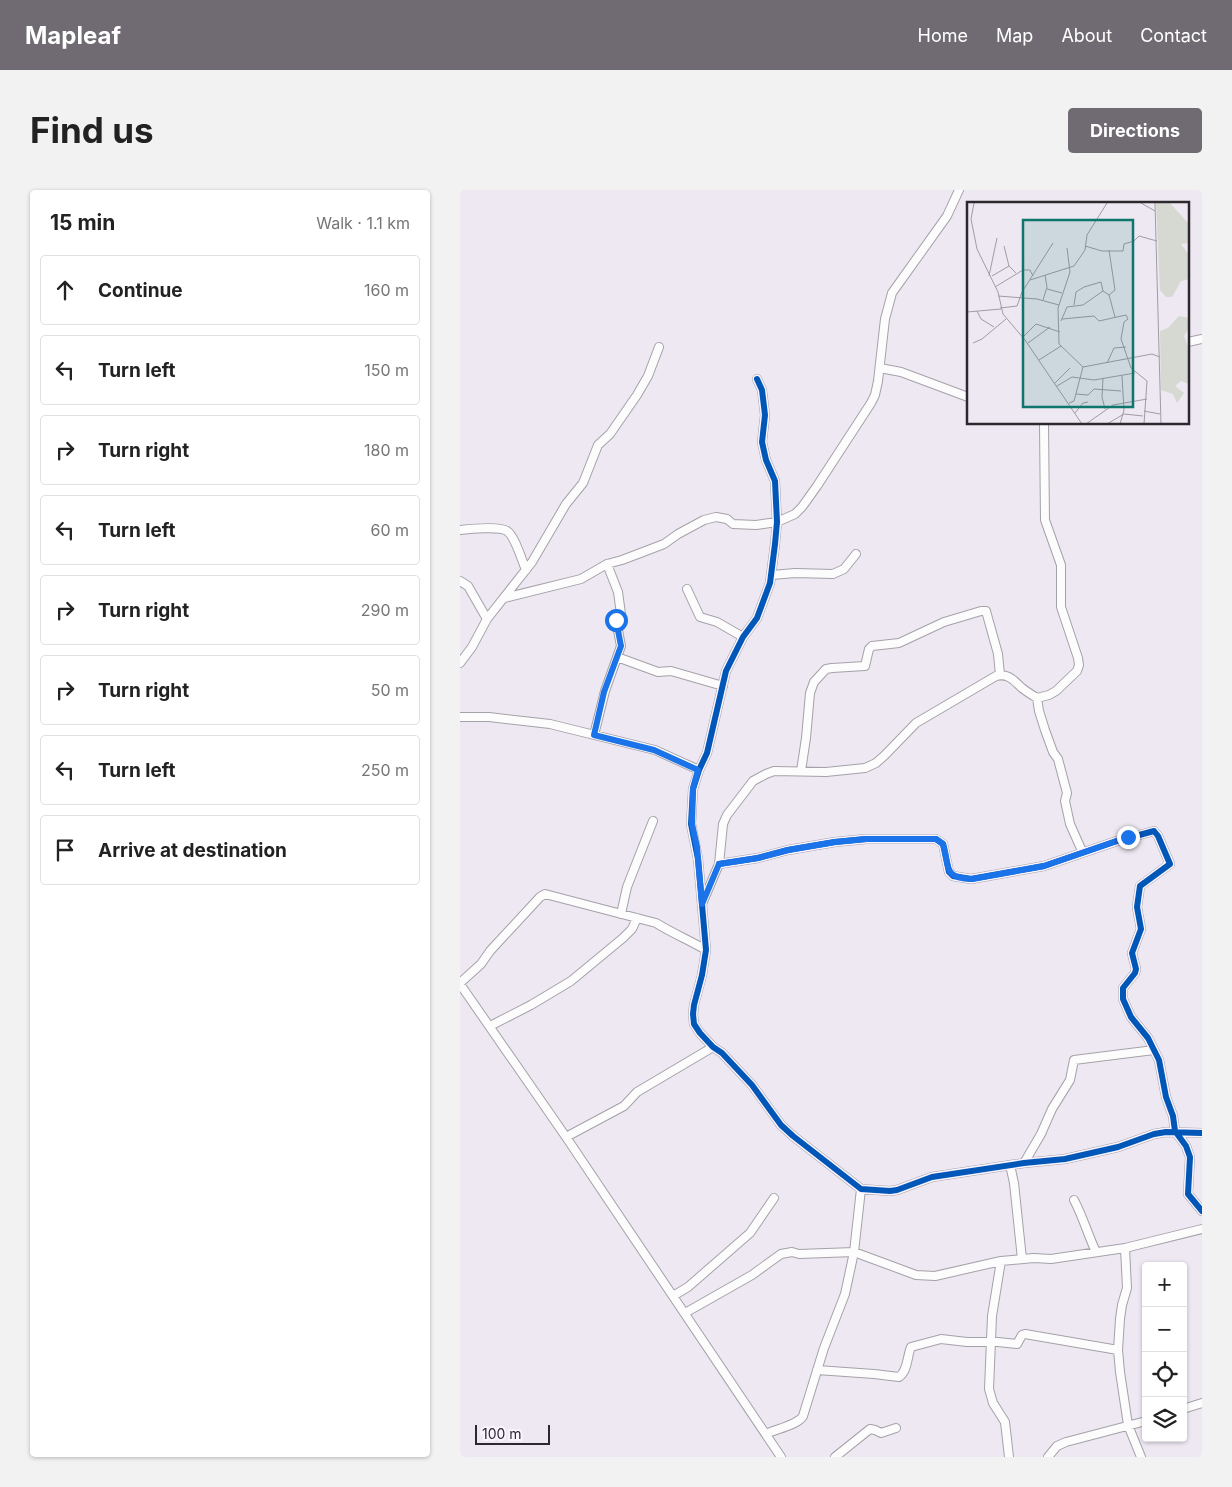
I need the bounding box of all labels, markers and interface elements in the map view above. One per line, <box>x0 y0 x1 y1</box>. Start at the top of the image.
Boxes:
text: Mapleaf <box>25 21 121 50</box>
text: Home <box>918 25 968 46</box>
text: Map <box>996 25 1033 46</box>
text: About <box>1061 25 1112 46</box>
text: Contact <box>1140 25 1207 46</box>
button: Directions <box>1068 108 1202 153</box>
text: Find us <box>30 109 154 151</box>
inset map <box>967 202 1190 425</box>
text: 15 min <box>50 210 115 235</box>
text: Walk · 1.1 km <box>316 213 410 233</box>
icon: ahead <box>51 276 79 304</box>
text: Continue <box>98 279 183 302</box>
text: 160 m <box>364 280 409 300</box>
icon: left <box>51 356 79 384</box>
text: Turn left <box>98 359 176 382</box>
text: 150 m <box>364 360 409 380</box>
icon: right <box>51 436 79 464</box>
text: Turn right <box>98 439 189 462</box>
text: 180 m <box>364 440 409 460</box>
icon: left <box>51 516 79 544</box>
text: Turn left <box>98 519 176 542</box>
text: 60 m <box>370 520 409 540</box>
icon: right <box>51 596 79 624</box>
text: Turn right <box>98 599 189 622</box>
text: 290 m <box>361 600 409 620</box>
route start <box>605 609 628 632</box>
icon: right <box>51 676 79 704</box>
text: Turn right <box>98 679 189 702</box>
text: 50 m <box>371 680 409 700</box>
icon: left <box>51 756 79 784</box>
text: Turn left <box>98 759 176 782</box>
text: 250 m <box>361 760 409 780</box>
route end <box>1117 826 1140 849</box>
icon: arrive <box>51 836 79 864</box>
text: Arrive at destination <box>98 839 287 862</box>
map controls <box>1142 1262 1187 1442</box>
button: + <box>1142 1262 1187 1307</box>
button: − <box>1142 1307 1187 1352</box>
button: locate <box>1142 1352 1187 1397</box>
button: layers <box>1142 1397 1187 1442</box>
scale bar <box>475 1422 550 1445</box>
text: 100 m <box>482 1425 522 1442</box>

